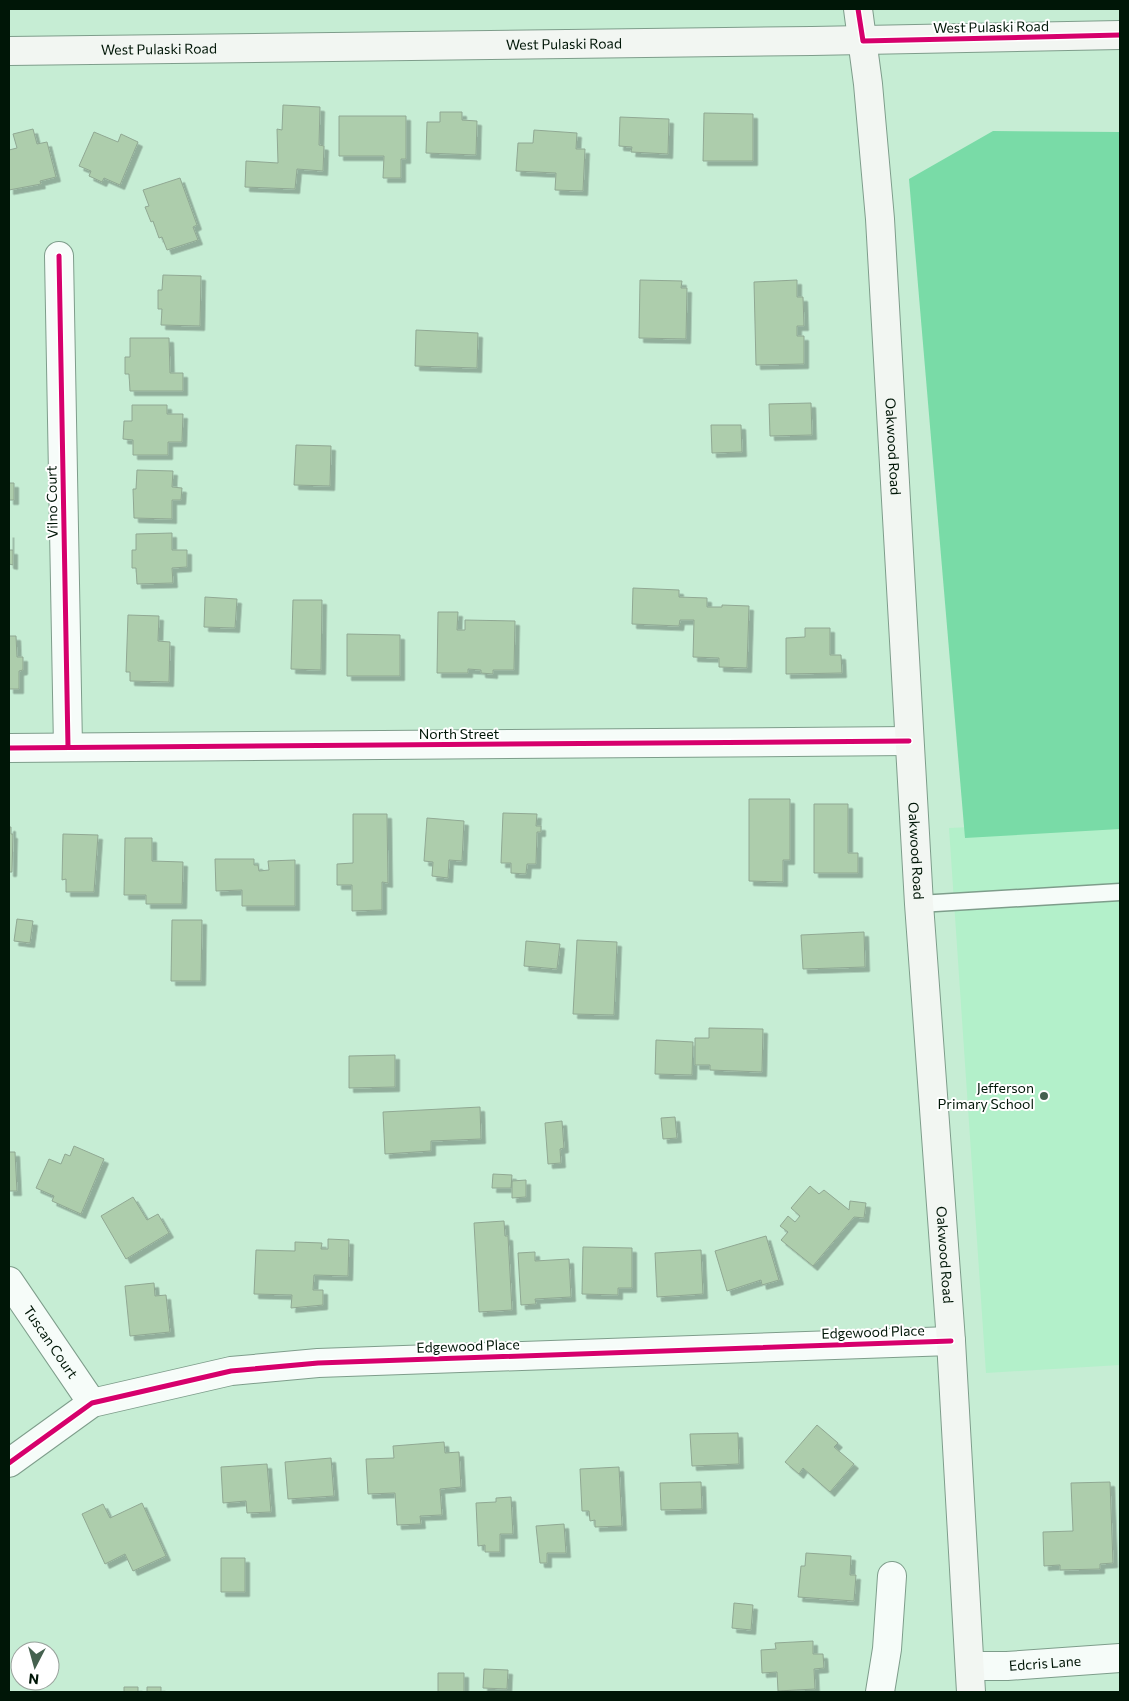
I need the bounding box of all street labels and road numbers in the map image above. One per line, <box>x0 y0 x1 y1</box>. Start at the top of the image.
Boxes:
street label: West Pulaski Road <box>933 17 1049 36</box>
street label: West Pulaski Road <box>506 34 622 53</box>
street label: West Pulaski Road <box>101 39 217 58</box>
street label: Oakwood Road <box>882 397 905 496</box>
street label: Vilno Court <box>42 465 61 539</box>
street label: North Street <box>419 725 500 742</box>
street label: Oakwood Road <box>905 802 928 900</box>
street label: Oakwood Road <box>933 1205 957 1304</box>
street label: Tuscan Court <box>20 1302 82 1382</box>
street label: Edgewood Place <box>821 1321 925 1342</box>
street label: Edgewood Place <box>416 1335 520 1356</box>
street label: Edcris Lane <box>1008 1652 1082 1674</box>

